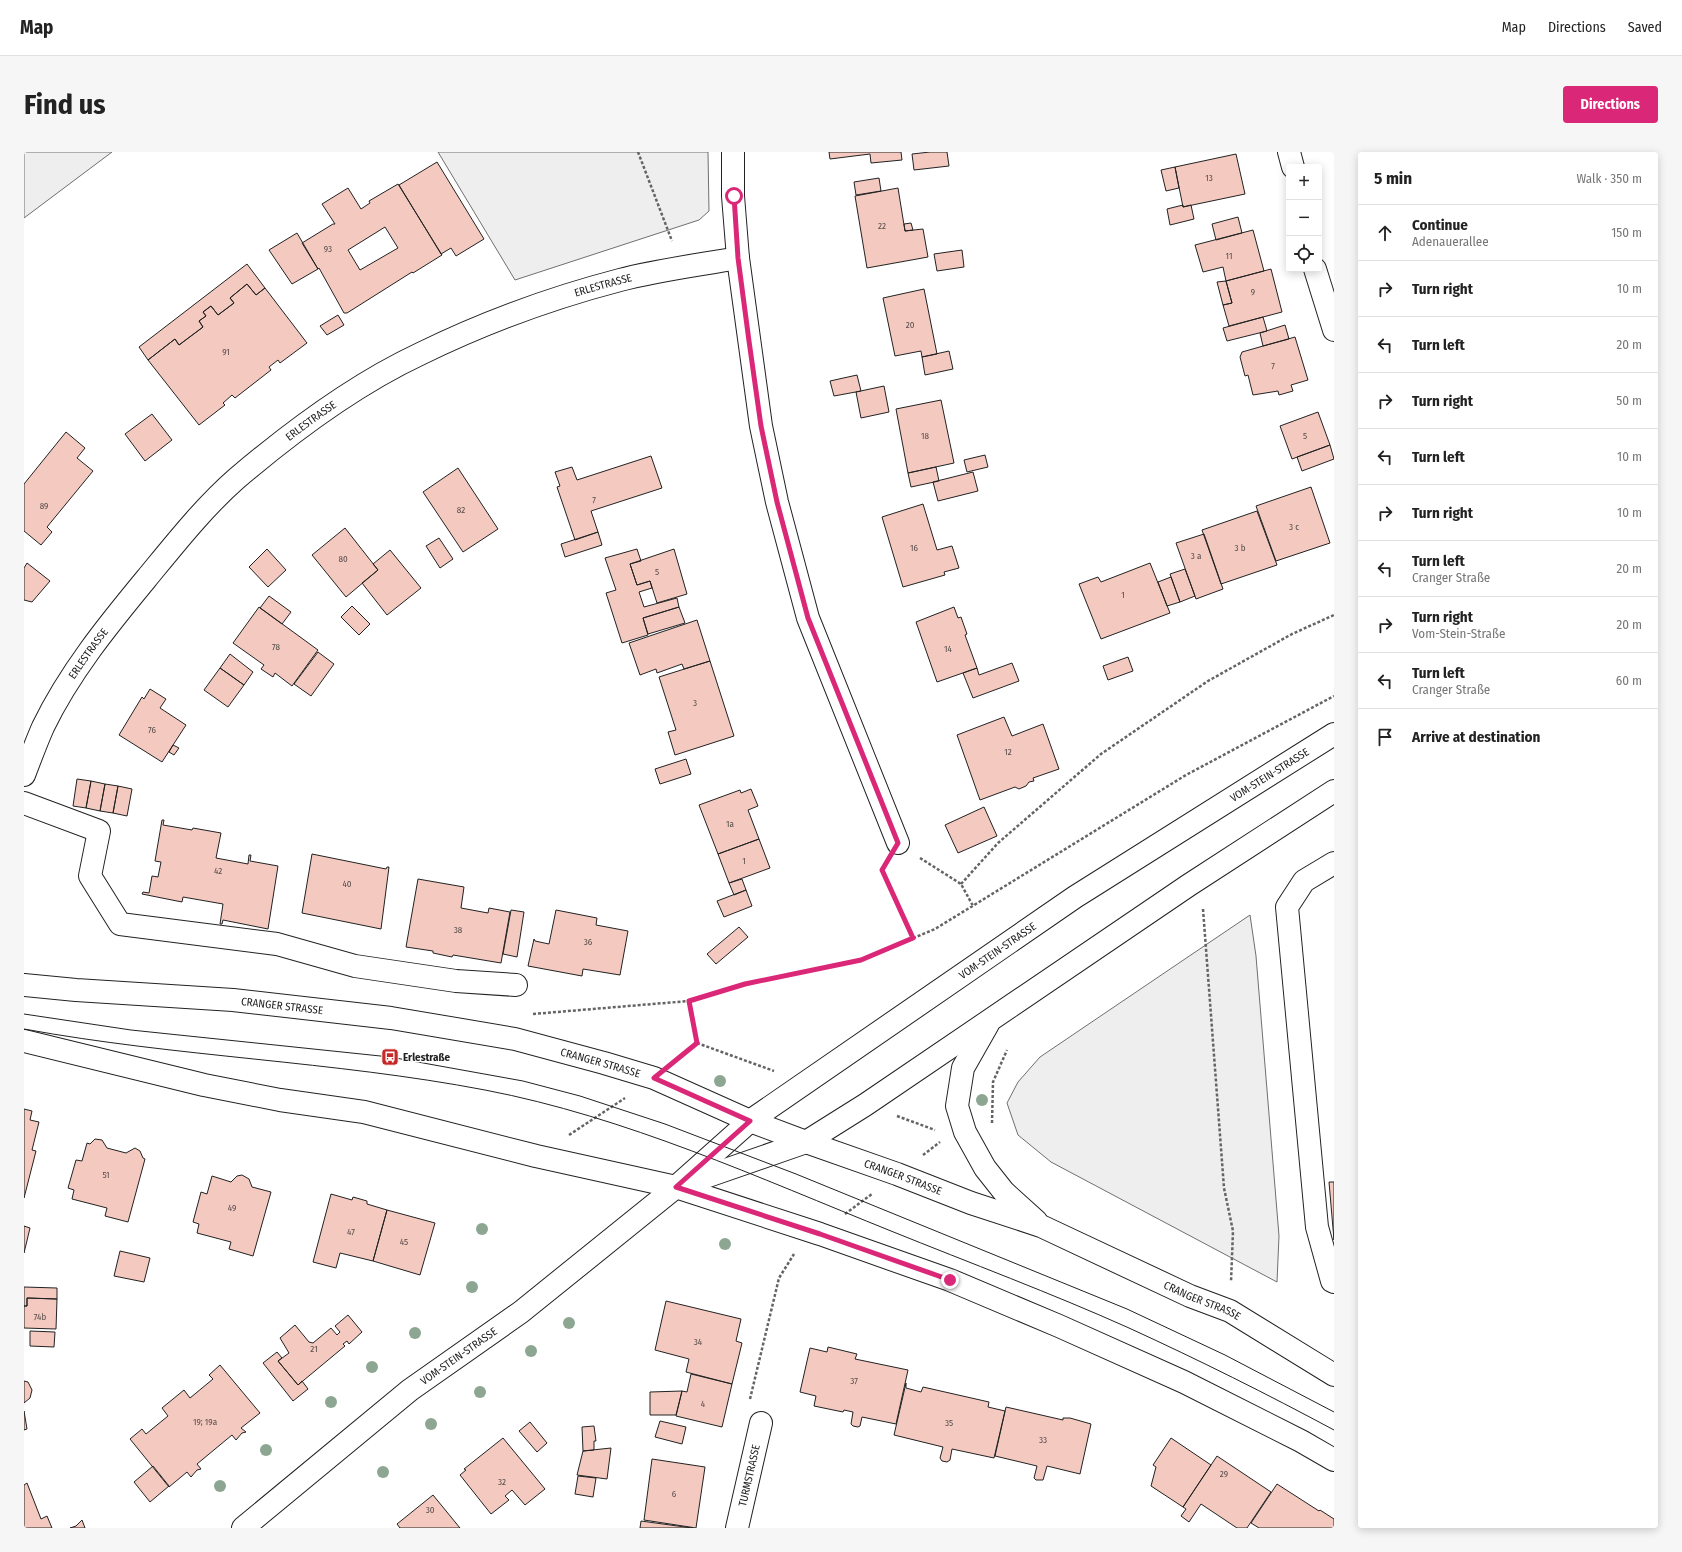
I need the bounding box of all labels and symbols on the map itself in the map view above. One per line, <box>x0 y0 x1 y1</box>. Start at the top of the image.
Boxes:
house number: 13 <box>1205 173 1213 183</box>
route start <box>725 187 743 205</box>
house number: 22 <box>878 221 886 231</box>
house number: 93 <box>324 244 332 254</box>
house number: 11 <box>1226 251 1232 261</box>
street label: ERLESTRASSE <box>573 271 633 300</box>
house number: 9 <box>1251 287 1255 297</box>
house number: 20 <box>906 320 915 330</box>
house number: 91 <box>222 347 230 357</box>
house number: 7 <box>1271 361 1275 371</box>
street label: ERLESTRASSE <box>283 398 339 444</box>
house number: 18 <box>921 431 930 441</box>
house number: 5 <box>1303 431 1307 441</box>
house number: 7 <box>592 495 596 505</box>
house number: 89 <box>40 501 48 511</box>
house number: 82 <box>457 505 465 515</box>
house number: 3 c <box>1289 522 1299 532</box>
house number: 16 <box>910 543 919 553</box>
house number: 3 b <box>1235 543 1246 553</box>
house number: 3 a <box>1191 551 1202 561</box>
house number: 80 <box>338 554 348 564</box>
house number: 5 <box>655 567 659 577</box>
house number: 1 <box>1121 590 1125 600</box>
street label: ERLESTRASSE <box>66 626 111 681</box>
house number: 78 <box>272 642 280 652</box>
house number: 14 <box>944 644 953 654</box>
house number: 3 <box>693 698 697 708</box>
house number: 76 <box>148 725 156 735</box>
street label: VOM-STEIN-STRASSE <box>1228 745 1311 805</box>
house number: 12 <box>1004 747 1012 757</box>
house number: 1a <box>726 819 735 829</box>
house number: 1 <box>742 856 746 866</box>
house number: 42 <box>214 866 222 876</box>
house number: 40 <box>342 879 352 889</box>
street label: VOM-STEIN-STRASSE <box>957 920 1039 982</box>
house number: 38 <box>454 925 463 935</box>
house number: 36 <box>584 937 593 947</box>
street label: CRANGER STRASSE <box>240 995 324 1017</box>
street label: CRANGER STRASSE <box>559 1046 642 1081</box>
bus stop icon: Erlestraße <box>380 1047 400 1067</box>
place label: Erlestraße <box>403 1051 451 1064</box>
street label: CRANGER STRASSE <box>862 1157 944 1198</box>
house number: 51 <box>102 1170 110 1180</box>
house number: 49 <box>228 1203 236 1213</box>
house number: 47 <box>347 1227 355 1237</box>
house number: 45 <box>400 1237 408 1247</box>
route end <box>941 1271 959 1289</box>
street label: CRANGER STRASSE <box>1162 1279 1243 1323</box>
house number: 74b <box>34 1312 46 1322</box>
street label: VOM-STEIN-STRASSE <box>418 1325 500 1388</box>
house number: 34 <box>694 1337 703 1347</box>
house number: 21 <box>310 1344 318 1354</box>
house number: 37 <box>850 1376 858 1386</box>
house number: 4 <box>701 1399 706 1409</box>
house number: 19; 19a <box>193 1417 218 1427</box>
house number: 35 <box>945 1418 953 1428</box>
house number: 33 <box>1039 1435 1047 1445</box>
street label: TURMSTRASSE <box>736 1443 763 1508</box>
house number: 29 <box>1220 1469 1228 1479</box>
house number: 32 <box>498 1477 506 1487</box>
house number: 6 <box>672 1489 677 1499</box>
house number: 30 <box>426 1505 435 1515</box>

